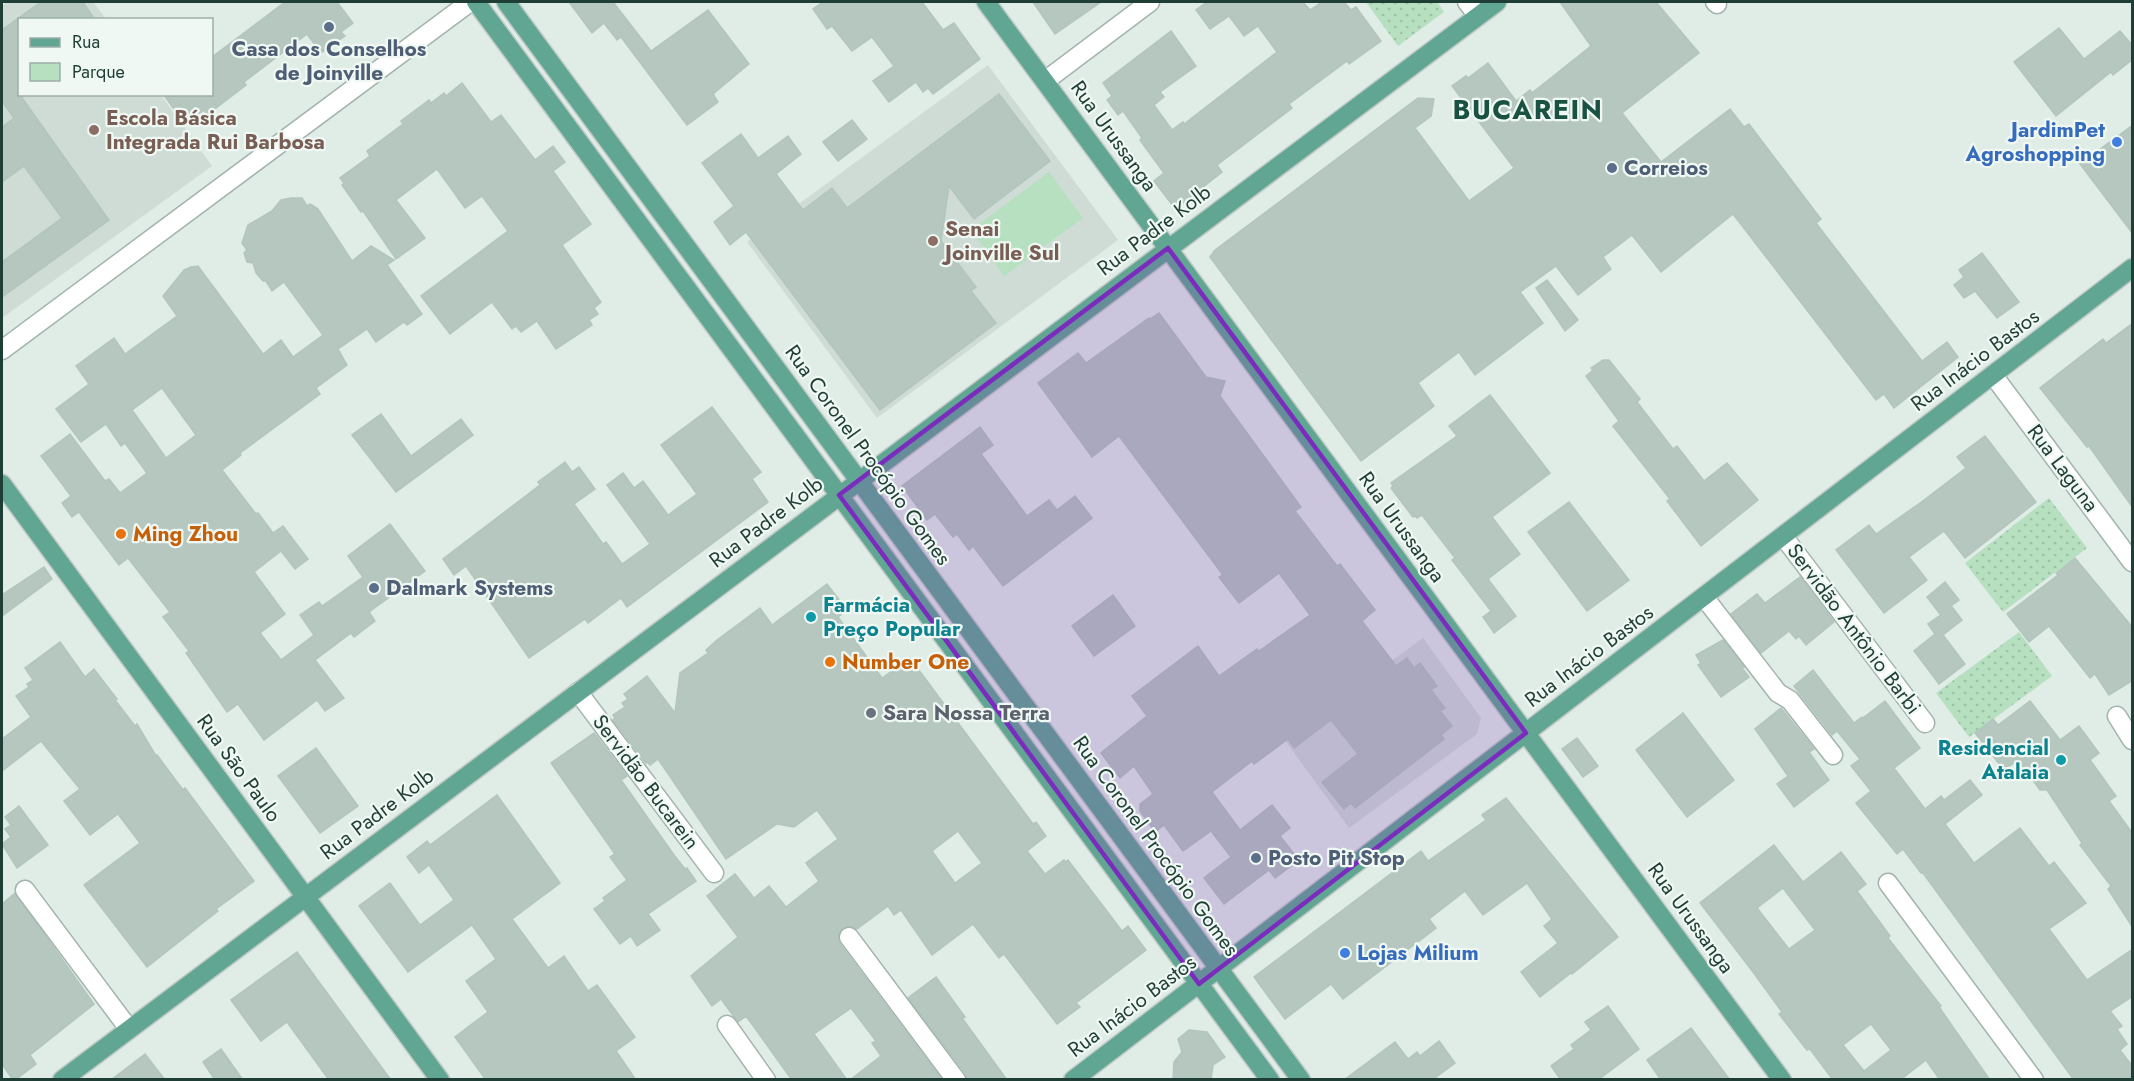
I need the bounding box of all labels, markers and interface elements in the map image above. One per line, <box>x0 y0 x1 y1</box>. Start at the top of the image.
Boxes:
legend <box>18 18 213 96</box>
marker: Casa dos Conselhos de Joinville <box>322 20 336 34</box>
text: Rua <box>72 29 100 55</box>
place label: Casa dos Conselhos de Joinville <box>232 34 427 88</box>
text: Parque <box>72 59 125 85</box>
street label: Rua Urussanga <box>1063 74 1165 198</box>
district label: BUCAREIN <box>1452 90 1604 129</box>
place label: Escola Básica Integrada Rui Barbosa <box>106 103 325 157</box>
place label: JardimPet Agroshopping <box>1965 115 2105 169</box>
marker: Escola Básica Integrada Rui Barbosa <box>87 123 101 137</box>
marker: JardimPet Agroshopping <box>2110 135 2124 149</box>
place label: Correios <box>1624 153 1708 183</box>
marker: Correios <box>1605 161 1619 175</box>
street label: Rua Padre Kolb <box>1091 177 1217 283</box>
place label: Senai Joinville Sul <box>941 214 1060 268</box>
marker: Senai Joinville Sul <box>926 234 940 248</box>
street label: Rua Inácio Bastos <box>1904 302 2046 418</box>
street label: Rua Coronel Procópio Gomes <box>778 339 958 571</box>
street label: Rua Laguna <box>2020 418 2106 518</box>
street label: Rua Urussanga <box>1351 465 1453 589</box>
street label: Rua Padre Kolb <box>703 469 829 575</box>
place label: Ming Zhou <box>133 519 238 549</box>
marker: Ming Zhou <box>114 527 128 541</box>
street label: Servidão Antônio Barbi <box>1780 537 1928 721</box>
place label: Dalmark Systems <box>386 573 554 603</box>
marker: Dalmark Systems <box>367 581 381 595</box>
place label: Farmácia Preço Popular <box>823 590 961 644</box>
street label: Rua Inácio Bastos <box>1518 598 1660 714</box>
marker: Farmácia Preço Popular <box>804 610 818 624</box>
place label: Number One <box>842 647 969 677</box>
marker: Number One <box>823 655 837 669</box>
place label: Sara Nossa Terra <box>883 698 1050 728</box>
marker: Sara Nossa Terra <box>864 706 878 720</box>
street label: Rua São Paulo <box>190 708 288 828</box>
street label: Servidão Bucarein <box>585 708 707 856</box>
street label: Rua Coronel Procópio Gomes <box>1066 730 1246 962</box>
place label: Residencial Atalaia <box>1938 733 2049 787</box>
marker: Residencial Atalaia <box>2054 753 2068 767</box>
street label: Rua Padre Kolb <box>314 761 440 867</box>
place label: Posto Pit Stop <box>1268 843 1405 873</box>
marker: Posto Pit Stop <box>1249 851 1263 865</box>
street label: Rua Urussanga <box>1640 856 1742 980</box>
place label: Lojas Milium <box>1357 938 1479 968</box>
marker: Lojas Milium <box>1338 946 1352 960</box>
street label: Rua Inácio Bastos <box>1061 948 1203 1064</box>

